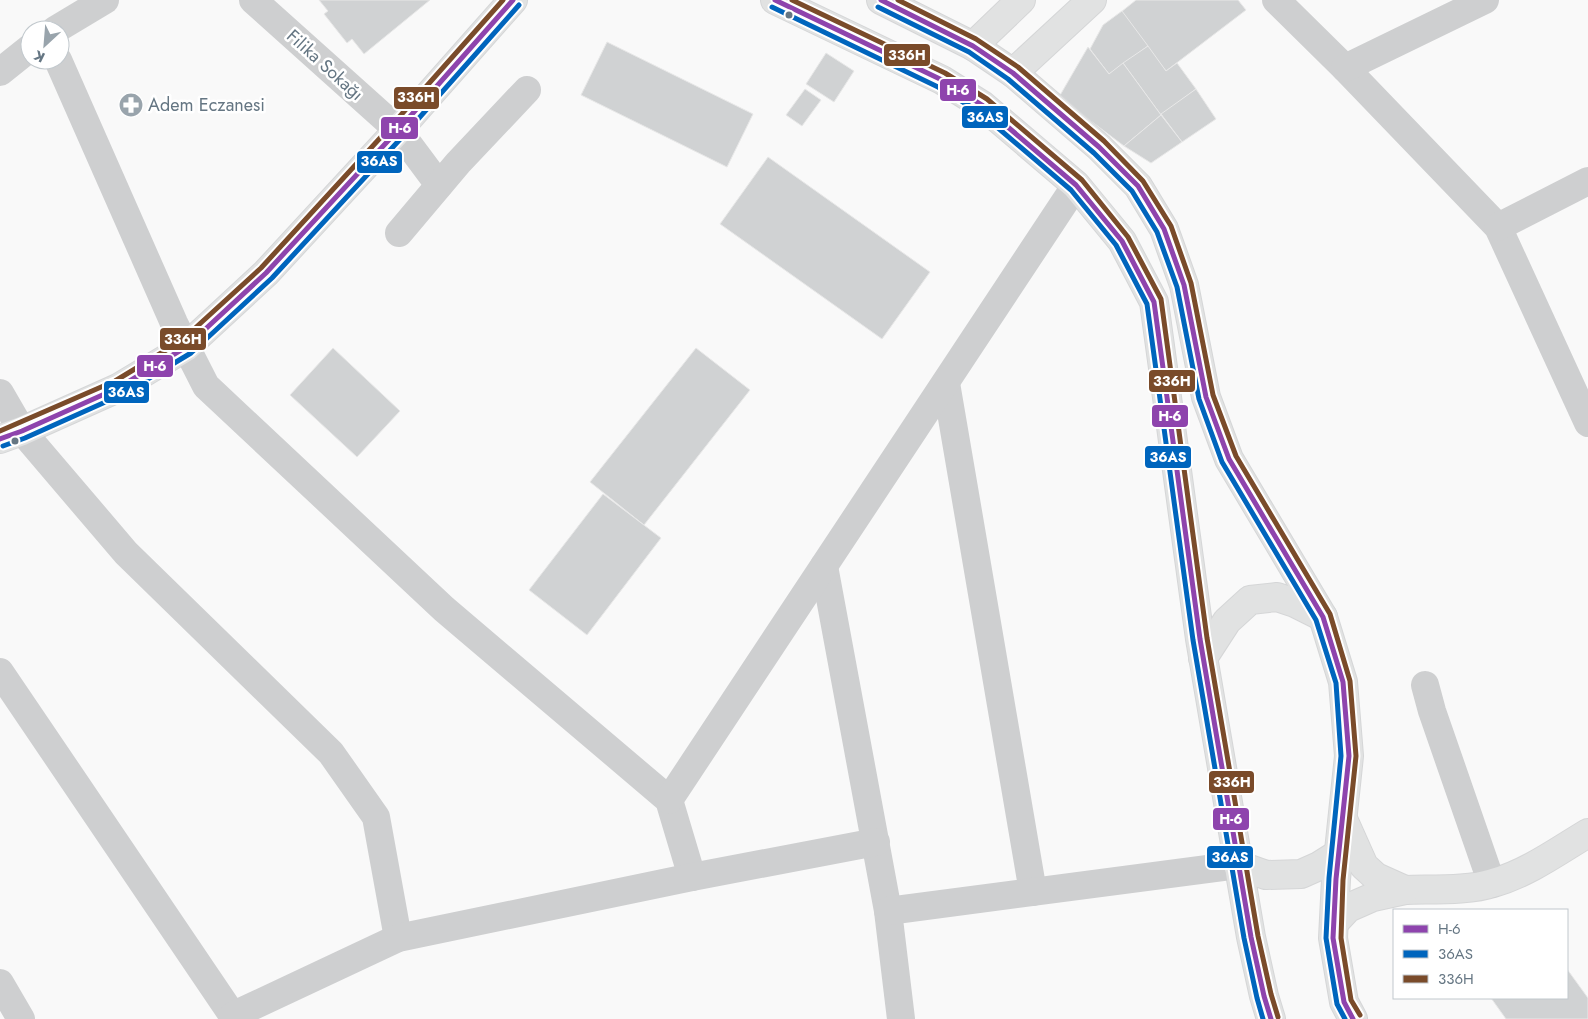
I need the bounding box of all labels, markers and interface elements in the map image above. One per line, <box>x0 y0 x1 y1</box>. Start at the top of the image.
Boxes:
unlabelled marker <box>784 10 794 20</box>
north arrow <box>20 20 70 70</box>
street label: Filika Sokağı <box>281 23 369 107</box>
line badge: 336H <box>883 43 931 67</box>
text: K <box>30 45 48 68</box>
text: 336H <box>888 45 926 65</box>
line badge: H-6 <box>939 78 977 102</box>
text: H-6 <box>946 80 970 100</box>
line badge: 336H <box>393 86 440 110</box>
text: 336H <box>397 87 435 107</box>
pharmacy icon: Adem Eczanesi <box>118 92 144 118</box>
place label: Adem Eczanesi <box>148 92 265 118</box>
line badge: 36AS <box>961 105 1009 129</box>
text: 36AS <box>966 107 1004 127</box>
line badge: H-6 <box>380 116 419 140</box>
text: H-6 <box>388 118 412 138</box>
line badge: 36AS <box>356 150 403 174</box>
text: 36AS <box>360 151 398 171</box>
line badge: 336H <box>159 327 207 351</box>
text: 336H <box>164 329 202 349</box>
line badge: H-6 <box>136 354 174 378</box>
text: H-6 <box>143 356 167 376</box>
line badge: 336H <box>1148 369 1196 393</box>
text: 336H <box>1153 371 1191 391</box>
line badge: 36AS <box>103 380 150 404</box>
text: 36AS <box>107 382 145 402</box>
line badge: H-6 <box>1151 404 1189 428</box>
text: H-6 <box>1158 406 1182 426</box>
unlabelled marker <box>10 436 20 446</box>
line badge: 36AS <box>1144 445 1192 469</box>
text: 36AS <box>1149 447 1187 467</box>
line badge: 336H <box>1208 770 1255 794</box>
text: 336H <box>1213 772 1251 792</box>
line badge: H-6 <box>1212 807 1250 831</box>
text: H-6 <box>1219 809 1243 829</box>
line badge: 36AS <box>1206 845 1254 869</box>
text: 36AS <box>1211 847 1249 867</box>
legend <box>1393 909 1568 999</box>
text: H-6 <box>1438 918 1461 940</box>
text: 36AS <box>1438 943 1473 965</box>
text: 336H <box>1438 968 1474 990</box>

